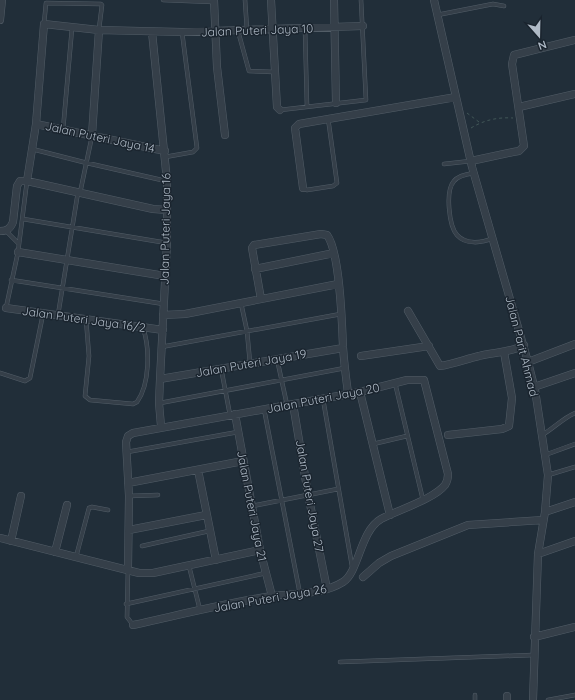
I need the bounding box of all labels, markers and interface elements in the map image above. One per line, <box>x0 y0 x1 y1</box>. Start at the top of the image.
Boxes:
north arrow <box>519 16 559 56</box>
street label: Jalan Puteri Jaya 10 <box>200 21 314 39</box>
text: N <box>536 37 549 53</box>
street label: Jalan Puteri Jaya 14 <box>44 118 156 156</box>
street label: Jalan Puteri Jaya 16 <box>157 172 173 285</box>
street label: Jalan Parit Ahmad <box>502 294 542 398</box>
street label: Jalan Puteri Jaya 16/2 <box>21 303 147 335</box>
street label: Jalan Puteri Jaya 19 <box>194 346 308 380</box>
street label: Jalan Puteri Jaya 20 <box>265 380 381 416</box>
street label: Jalan Puteri Jaya 27 <box>293 439 327 553</box>
street label: Jalan Puteri Jaya 21 <box>234 450 270 562</box>
street label: Jalan Puteri Jaya 26 <box>212 581 328 615</box>

